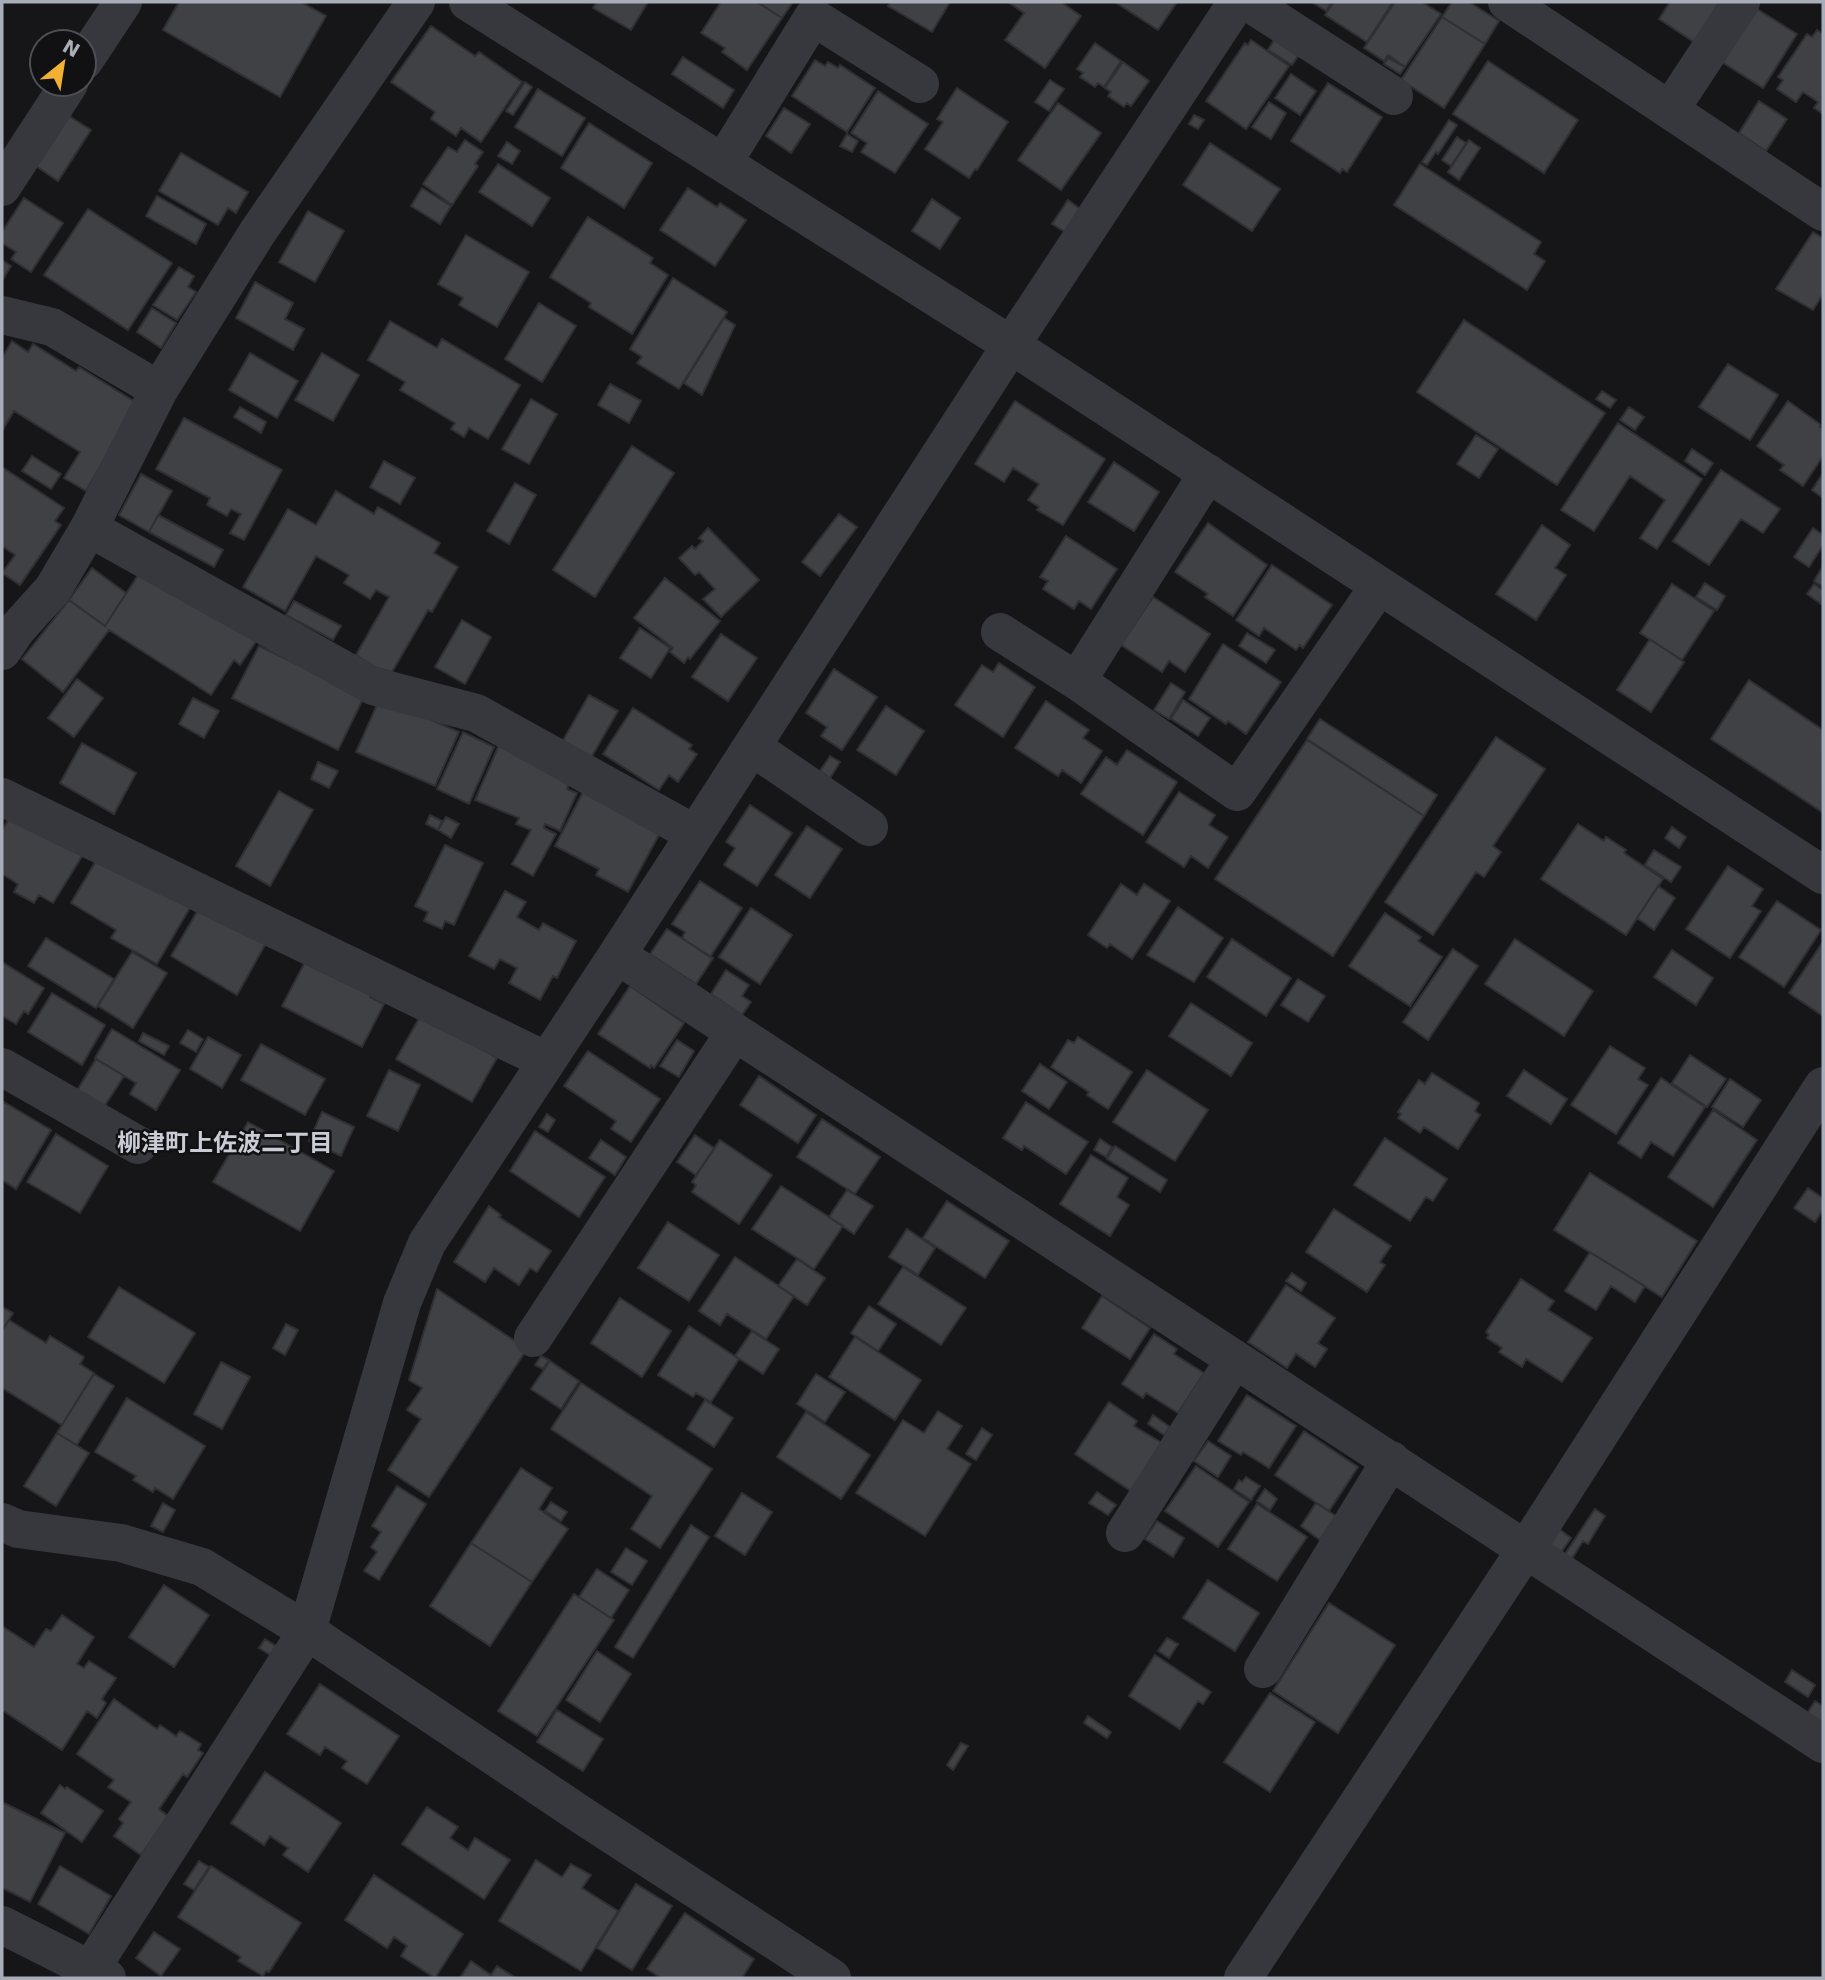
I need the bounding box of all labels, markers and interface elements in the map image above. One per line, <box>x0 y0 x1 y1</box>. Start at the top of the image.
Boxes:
north arrow <box>28 28 98 98</box>
text: N <box>59 35 84 62</box>
district label: 柳津町上佐波二丁目 <box>117 1129 333 1157</box>

